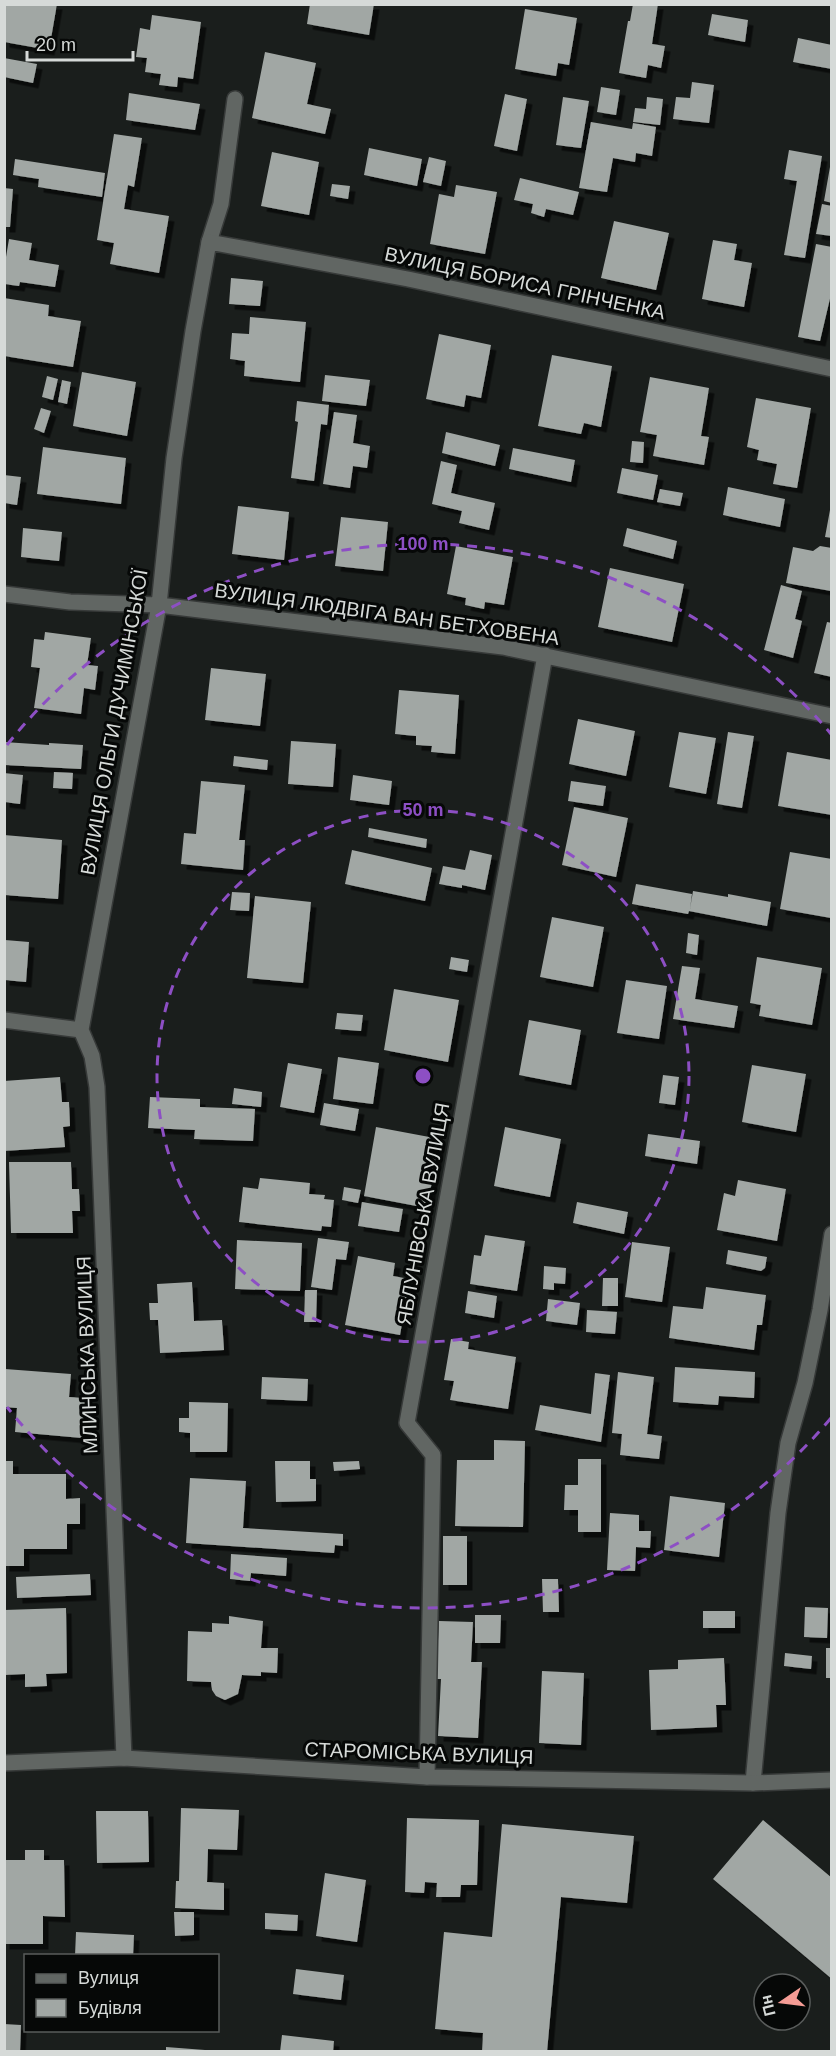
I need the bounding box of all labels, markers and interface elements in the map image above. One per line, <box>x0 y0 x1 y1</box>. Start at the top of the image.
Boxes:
scale bar <box>27 24 134 62</box>
text: 20 m <box>36 35 76 55</box>
street label: ВУЛИЦЯ БОРИСА ГРІНЧЕНКА <box>383 242 668 324</box>
text: 100 m <box>397 534 449 554</box>
street label: ВУЛИЦЯ ОЛЬГИ ДУЧИМІНСЬКОЇ <box>76 567 152 877</box>
street label: ВУЛИЦЯ ЛЮДВІГА ВАН БЕТХОВЕНА <box>213 579 561 649</box>
text: 50 m <box>402 800 444 820</box>
centre of rings <box>413 1066 433 1086</box>
street label: ЯБЛУНІВСЬКА ВУЛИЦЯ <box>393 1101 453 1327</box>
street label: МЛИНСЬКА ВУЛИЦЯ <box>73 1256 101 1454</box>
street label: СТАРОМІСЬКА ВУЛИЦЯ <box>304 1738 534 1768</box>
legend <box>24 1954 219 2032</box>
text: Вулиця <box>78 1968 139 1988</box>
north arrow <box>752 1972 812 2032</box>
text: Пн <box>757 1993 779 2018</box>
text: Будівля <box>78 1998 142 2018</box>

